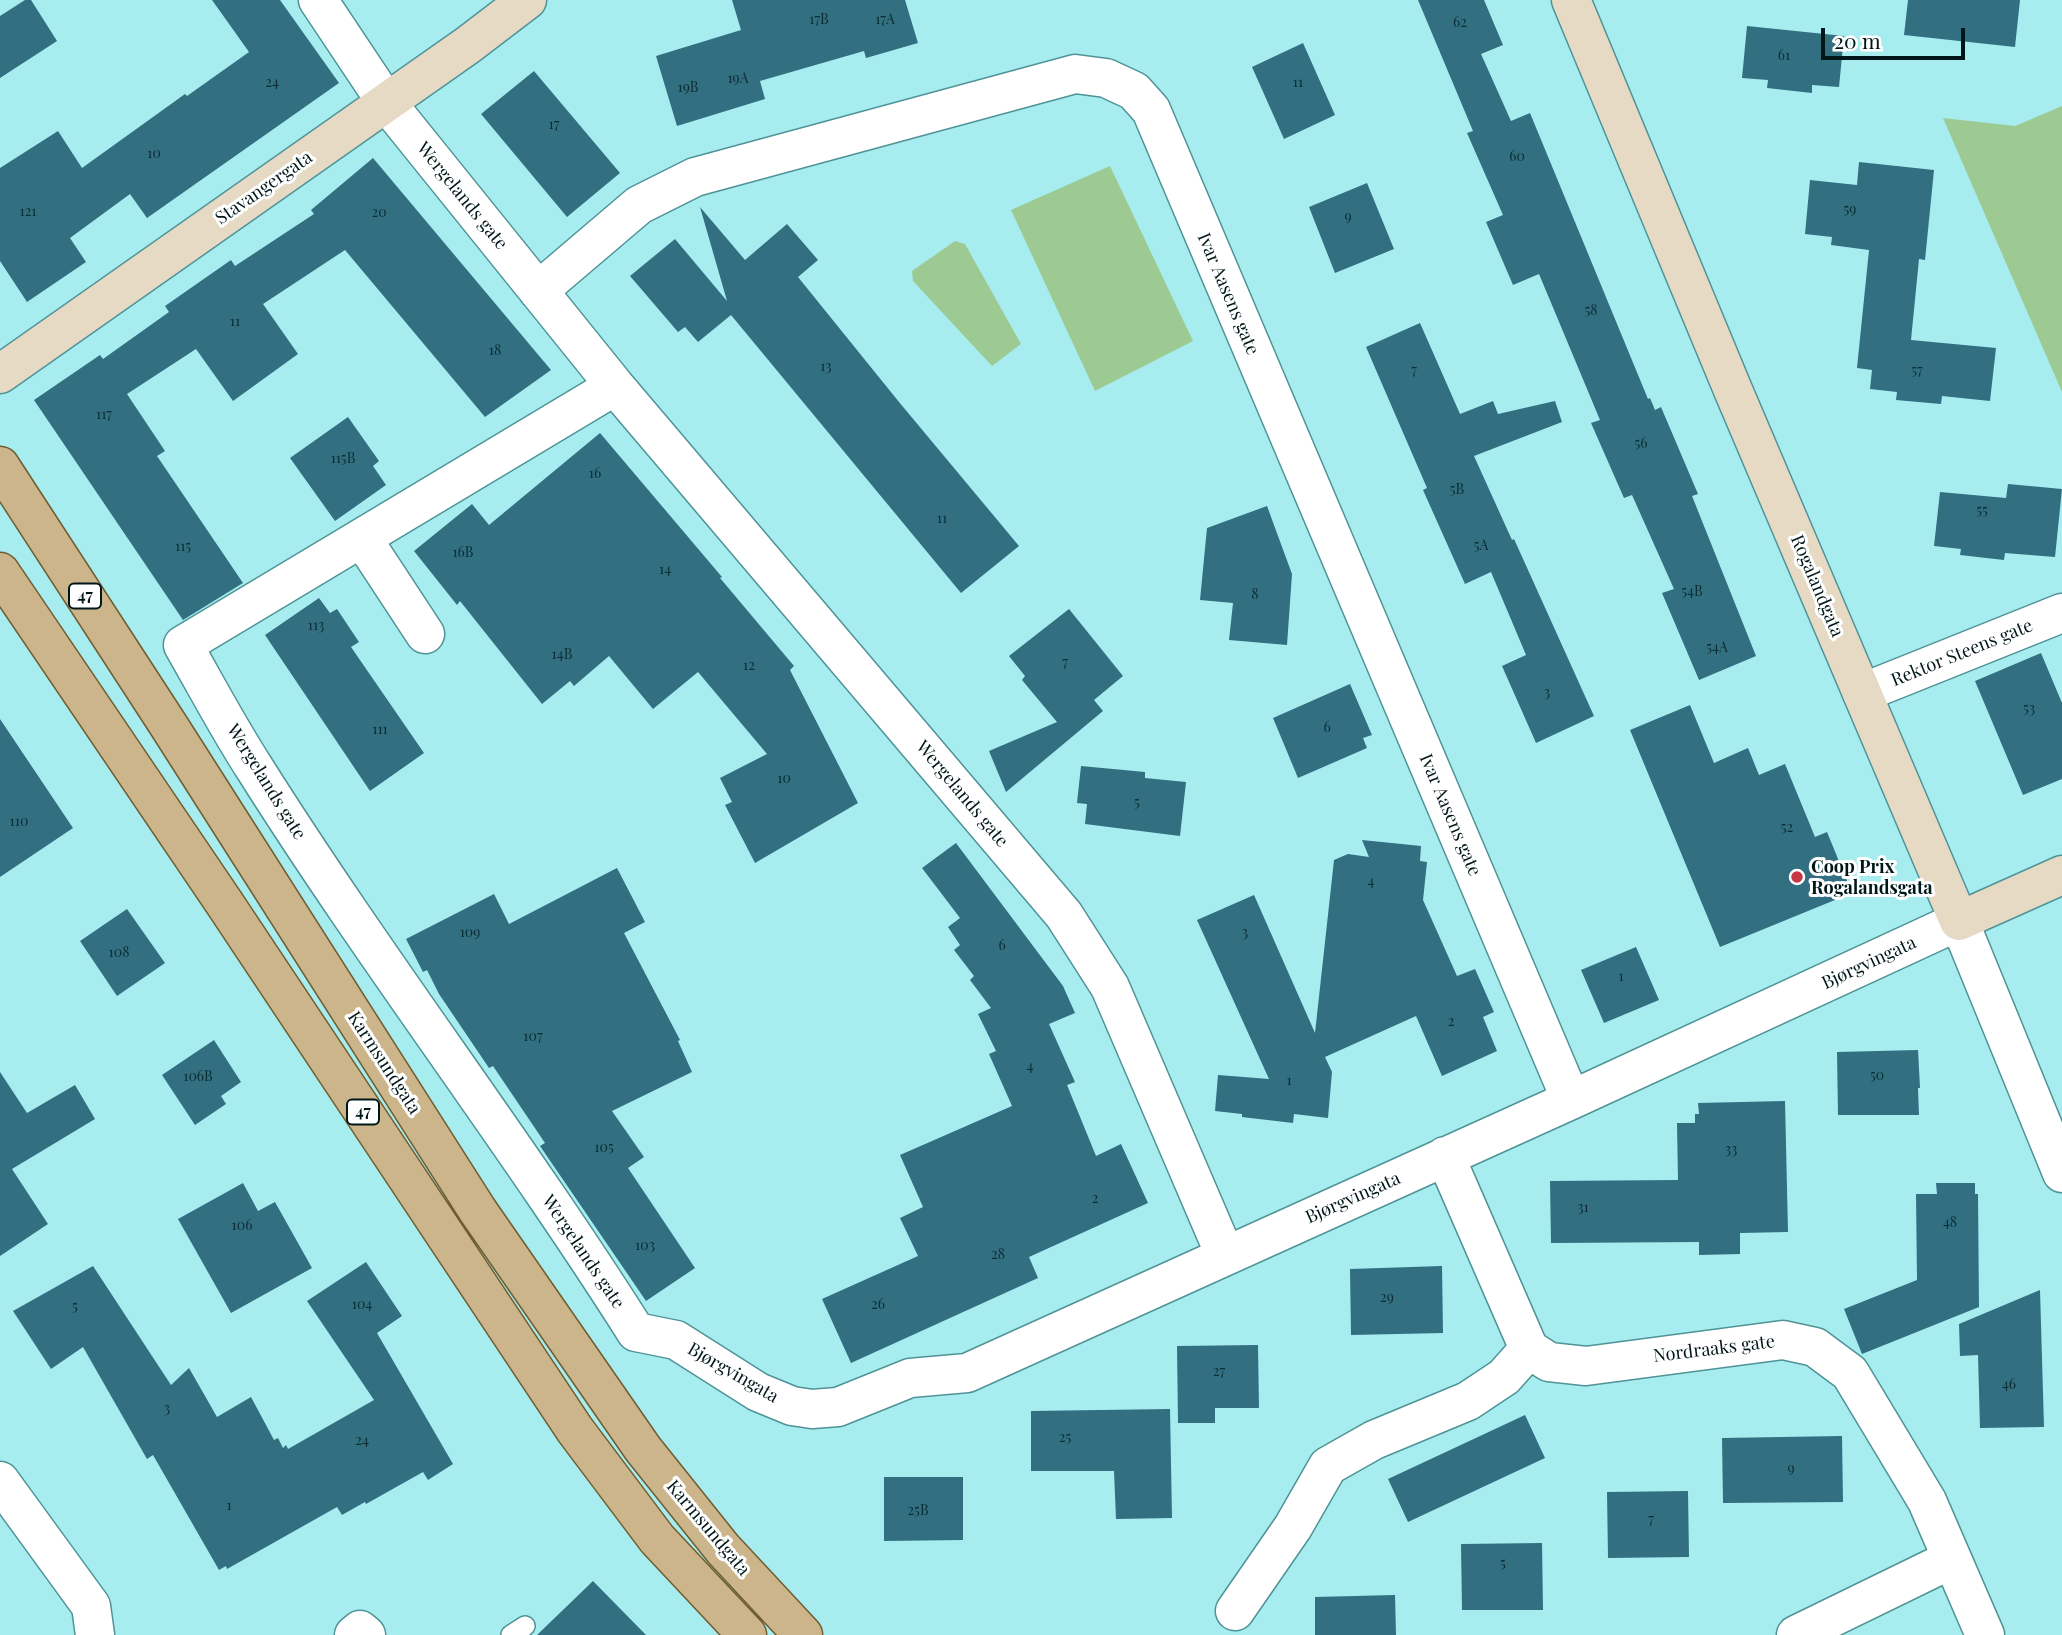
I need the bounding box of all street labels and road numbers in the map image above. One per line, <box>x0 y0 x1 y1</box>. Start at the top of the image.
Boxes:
street label: Wergelands gate <box>412 138 512 254</box>
street label: Stavangergata <box>211 147 317 229</box>
street label: Ivar Aasens gate <box>1193 230 1263 358</box>
street label: Rogalandgata <box>1786 532 1848 640</box>
road number: 47 <box>69 583 101 608</box>
street label: Rektor Steens gate <box>1888 615 2036 691</box>
street label: Wergelands gate <box>222 720 310 844</box>
street label: Wergelands gate <box>911 736 1013 852</box>
street label: Ivar Aasens gate <box>1415 751 1485 879</box>
street label: Bjørgvingata <box>1818 932 1920 994</box>
street label: Karmsundgata <box>343 1008 425 1118</box>
road number: 47 <box>347 1100 379 1124</box>
street label: Bjørgvingata <box>1302 1168 1404 1228</box>
street label: Wergelands gate <box>537 1191 629 1313</box>
street label: Nordraaks gate <box>1652 1331 1776 1367</box>
street label: Bjørgvingata <box>684 1338 782 1408</box>
street label: Karmsundgata <box>662 1476 754 1580</box>

